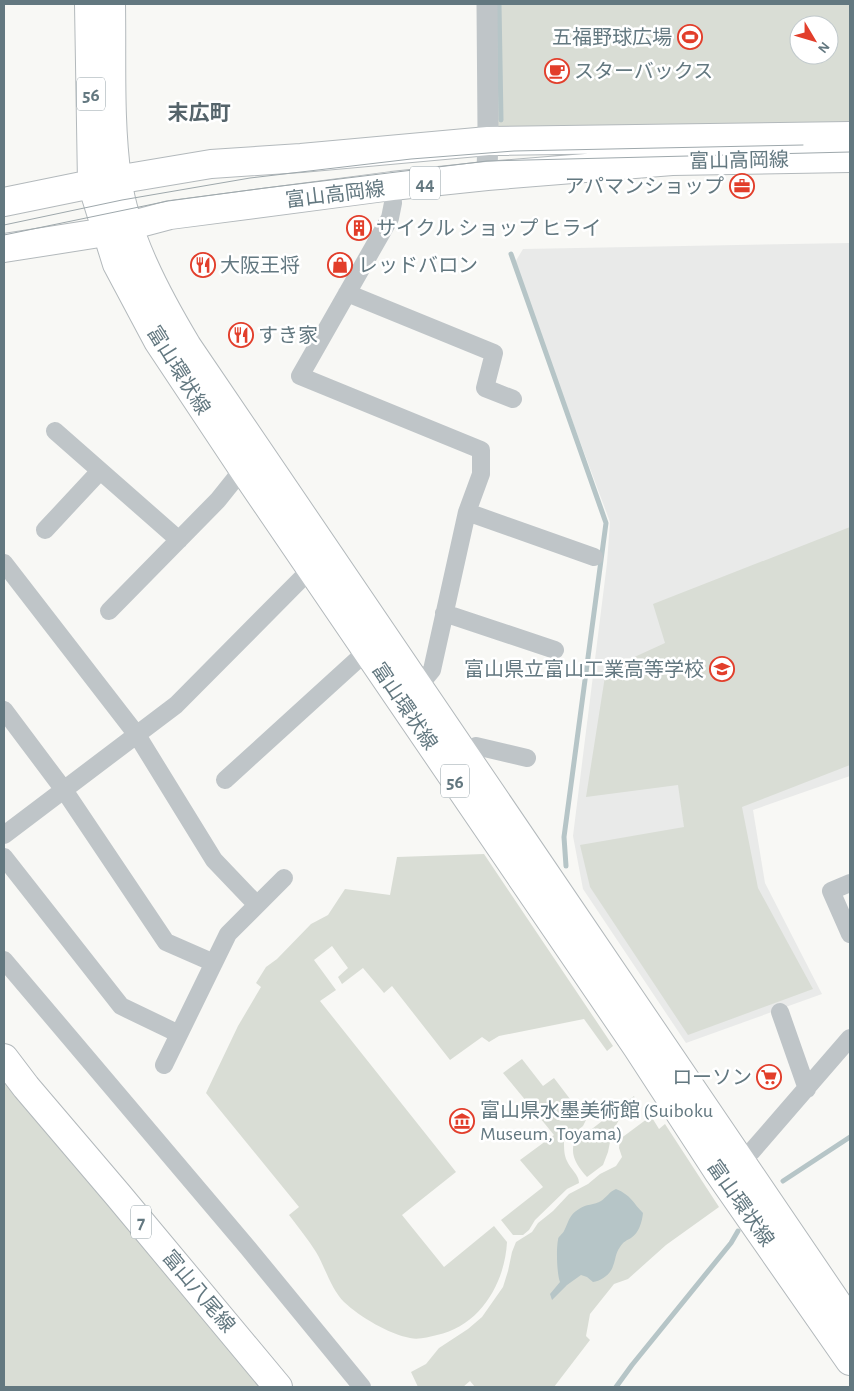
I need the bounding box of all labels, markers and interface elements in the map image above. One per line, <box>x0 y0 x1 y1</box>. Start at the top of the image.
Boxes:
north arrow <box>789 15 839 65</box>
sports icon: 五福野球広場 <box>677 24 703 50</box>
place label: 五福野球広場 <box>552 27 672 48</box>
text: N <box>815 39 832 56</box>
cafe icon: スターバックス <box>544 58 570 84</box>
place label: スターバックス <box>574 61 713 82</box>
road number: 56 <box>77 78 105 110</box>
district label: 末広町 <box>168 102 231 124</box>
street label: 富山高岡線 <box>689 148 789 172</box>
road number: 44 <box>410 167 440 200</box>
office icon: アパマンショップ <box>729 173 755 199</box>
place label: アパマンショップ <box>564 176 724 197</box>
street label: 富山高岡線 <box>284 177 386 211</box>
building icon: サイクル ショップ ヒライ <box>346 215 372 241</box>
place label: サイクル ショップ ヒライ <box>376 218 602 239</box>
restaurant icon: 大阪王将 <box>190 252 216 278</box>
shop icon: レッドバロン <box>327 252 353 278</box>
place label: 大阪王将 <box>220 255 300 276</box>
place label: レッドバロン <box>358 255 478 276</box>
street label: 富山環状線 <box>143 322 215 418</box>
restaurant icon: すき家 <box>228 322 254 348</box>
place label: すき家 <box>258 325 318 346</box>
school or university icon: 富山県立富山工業高等学校 <box>709 656 735 682</box>
street label: 富山環状線 <box>368 658 442 754</box>
place label: 富山県立富山工業高等学校 <box>464 658 704 680</box>
road number: 56 <box>441 764 469 798</box>
supermarket icon: ローソン <box>756 1064 782 1090</box>
place label: ローソン <box>672 1068 752 1088</box>
place label: 富山県水墨美術館 (Suiboku Museum, Toyama) <box>480 1099 713 1144</box>
museum icon: 富山県水墨美術館 (Suiboku Museum, Toyama) <box>449 1108 475 1134</box>
street label: 富山環状線 <box>703 1156 779 1250</box>
road number: 7 <box>131 1206 151 1238</box>
street label: 富山八尾線 <box>158 1246 240 1336</box>

